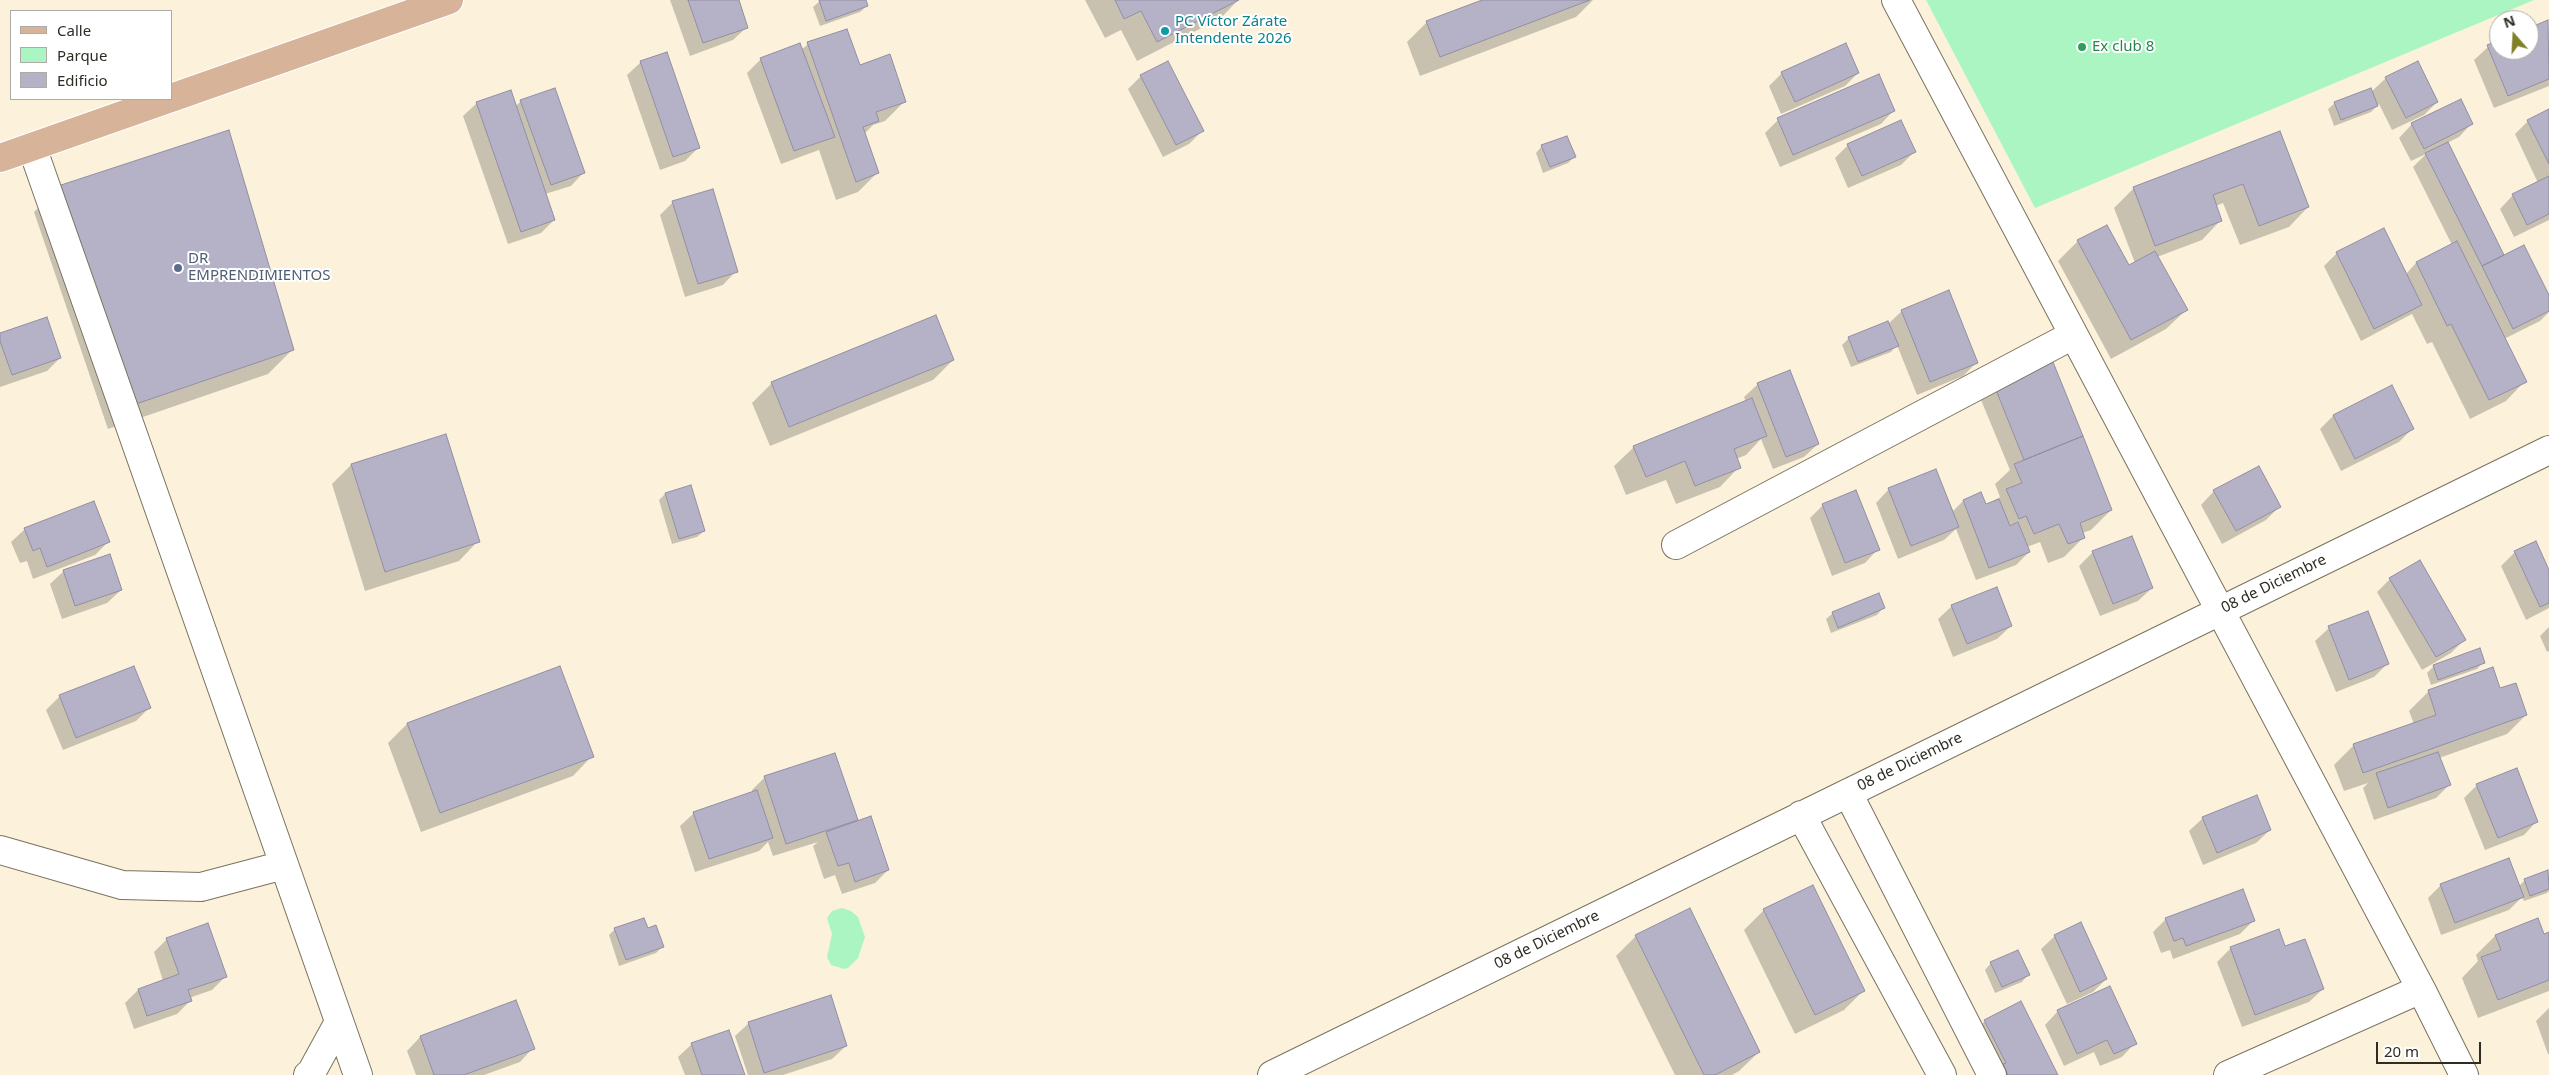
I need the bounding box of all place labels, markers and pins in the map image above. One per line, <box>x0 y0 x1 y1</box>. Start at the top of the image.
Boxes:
place label: PC Víctor Zárate Intendente 2026 <box>1175 13 1292 48</box>
marker: PC Víctor Zárate Intendente 2026 <box>1159 25 1171 37</box>
place label: Ex club 8 <box>2092 38 2154 56</box>
marker: Ex club 8 <box>2076 41 2088 53</box>
place label: DR EMPRENDIMIENTOS <box>188 250 331 285</box>
marker: DR EMPRENDIMIENTOS <box>172 262 184 274</box>

